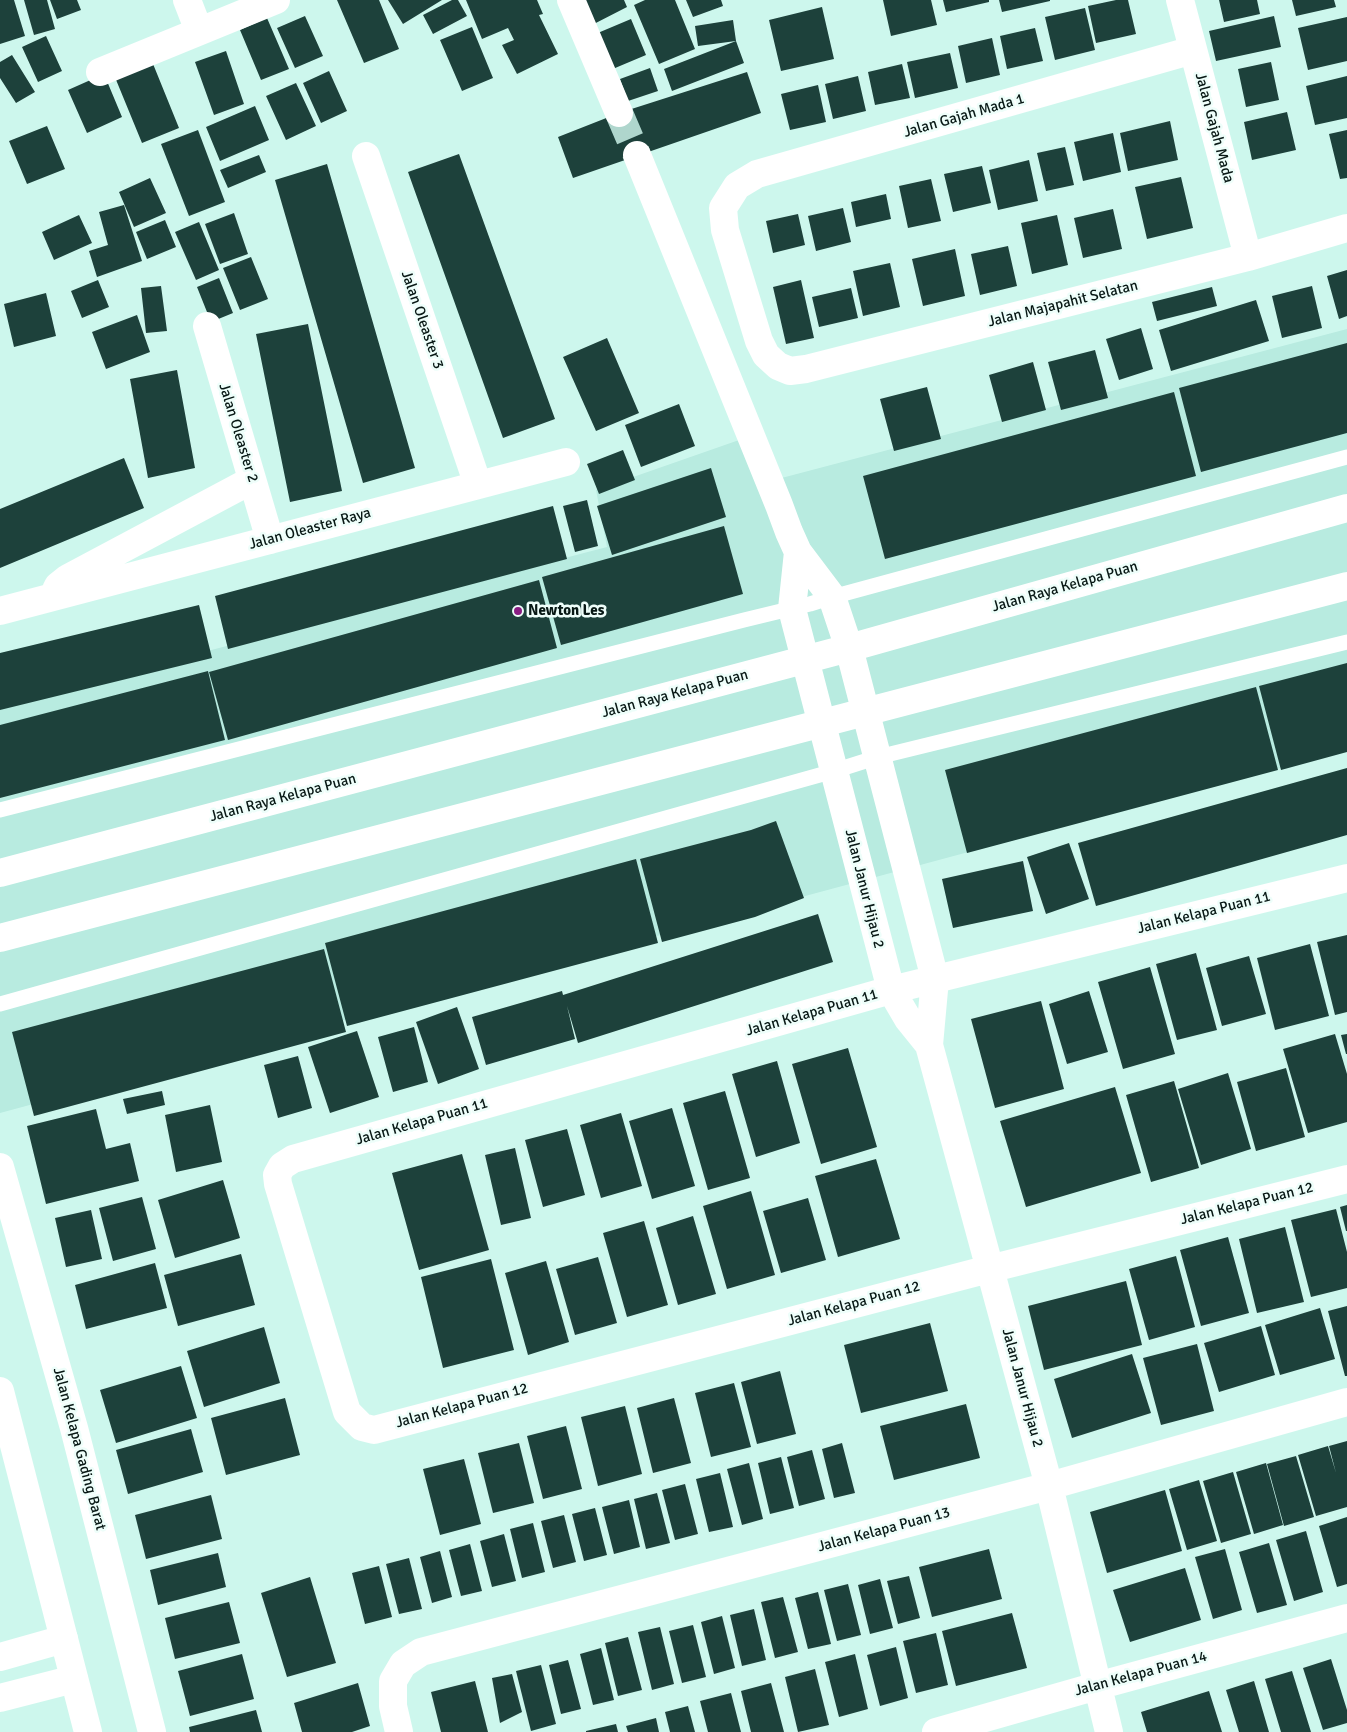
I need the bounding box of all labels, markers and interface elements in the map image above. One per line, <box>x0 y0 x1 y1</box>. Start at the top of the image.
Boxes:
street label: Jalan Gajah Mada <box>1191 71 1237 185</box>
street label: Jalan Gajah Mada 1 <box>902 90 1026 142</box>
street label: Jalan Oleaster 3 <box>397 268 447 372</box>
street label: Jalan Majapahit Selatan <box>986 277 1140 331</box>
street label: Jalan Oleaster 2 <box>214 381 262 485</box>
street label: Jalan Oleaster Raya <box>247 504 373 554</box>
street label: Jalan Raya Kelapa Puan <box>990 558 1140 616</box>
place label: Newton Les <box>528 602 604 620</box>
marker: Newton Les <box>512 605 524 617</box>
street label: Jalan Raya Kelapa Puan <box>600 666 750 722</box>
street label: Jalan Raya Kelapa Puan <box>208 770 358 826</box>
street label: Jalan Janur Hijau 2 <box>840 828 888 950</box>
street label: Jalan Kelapa Puan 11 <box>1136 888 1272 938</box>
street label: Jalan Kelapa Puan 11 <box>744 986 880 1040</box>
street label: Jalan Kelapa Puan 11 <box>354 1095 490 1149</box>
street label: Jalan Kelapa Puan 12 <box>1179 1179 1315 1229</box>
street label: Jalan Kelapa Puan 12 <box>786 1278 922 1330</box>
street label: Jalan Janur Hijau 2 <box>997 1327 1047 1449</box>
street label: Jalan Kelapa Gading Barat <box>49 1366 109 1532</box>
street label: Jalan Kelapa Puan 12 <box>394 1380 530 1432</box>
street label: Jalan Kelapa Puan 13 <box>816 1504 952 1556</box>
street label: Jalan Kelapa Puan 14 <box>1073 1648 1209 1700</box>

